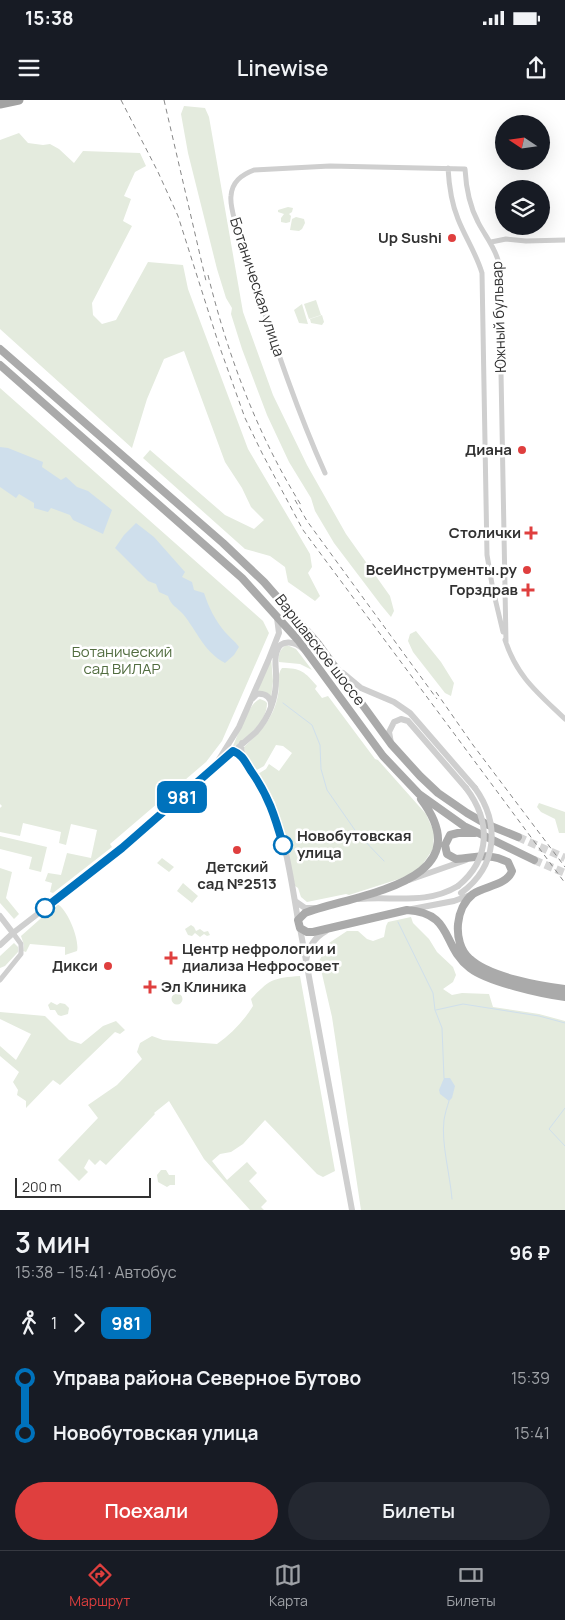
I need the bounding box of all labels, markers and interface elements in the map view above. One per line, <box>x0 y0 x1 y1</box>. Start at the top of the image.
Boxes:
text: 15:38 <box>25 5 74 31</box>
text: Linewise <box>237 53 328 83</box>
icon: menu <box>15 54 43 82</box>
icon: share <box>522 54 550 82</box>
north arrow <box>495 115 550 170</box>
map controls <box>495 115 550 235</box>
button: layers <box>495 180 550 235</box>
street label: Ботаническая улица <box>225 214 290 359</box>
place label: Up Sushi <box>378 227 442 248</box>
marker: Up Sushi <box>446 232 458 244</box>
street label: Южный бульвар <box>486 261 511 373</box>
place label: Диана <box>465 439 512 460</box>
marker: Диана <box>516 444 528 456</box>
place label: Столички <box>449 522 521 543</box>
marker: Столички <box>525 527 537 539</box>
place label: ВсеИнструменты.ру <box>366 559 518 580</box>
marker: ВсеИнструменты.ру <box>521 564 533 576</box>
place label: Горздрав <box>449 579 518 600</box>
marker: Горздрав <box>522 584 534 596</box>
street label: Варшавское шоссе <box>270 590 371 710</box>
park label: Ботанический сад ВИЛАР <box>72 641 172 679</box>
line badge: 981 <box>153 781 211 813</box>
text: 981 <box>167 785 197 809</box>
place label: Новобутовская улица <box>297 825 411 863</box>
marker: Новобутовская улица <box>273 835 293 855</box>
marker: Детский сад №2513 <box>231 844 243 856</box>
place label: Детский сад №2513 <box>197 856 277 894</box>
unlabelled marker <box>35 898 55 918</box>
place label: Центр нефрологии и диализа Нефросовет <box>182 938 339 976</box>
marker: Центр нефрологии и диализа Нефросовет <box>164 951 178 965</box>
place label: Дикси <box>52 955 98 976</box>
marker: Дикси <box>102 960 114 972</box>
place label: Эл Клиника <box>161 976 246 997</box>
marker: Эл Клиника <box>143 980 157 994</box>
scale bar <box>15 1175 151 1198</box>
text: 200 m <box>22 1177 62 1196</box>
text: 3 мин <box>15 1223 90 1261</box>
text: 96 ₽ <box>510 1240 550 1266</box>
text: 15:38 – 15:41 · Автобус <box>15 1261 177 1283</box>
icon: walk <box>15 1309 43 1337</box>
icon: forward <box>65 1309 93 1337</box>
text: 981 <box>111 1311 141 1335</box>
text: 1 <box>51 1312 57 1334</box>
text: Управа района Северное Бутово <box>53 1365 361 1391</box>
text: 15:39 <box>511 1367 550 1389</box>
text: Новобутовская улица <box>53 1420 258 1446</box>
text: 15:41 <box>514 1422 550 1444</box>
button: Поехали <box>15 1482 278 1540</box>
button: Билеты <box>288 1482 550 1540</box>
tab: Маршрут <box>69 1561 130 1610</box>
tab: Карта <box>269 1561 308 1610</box>
tab: Билеты <box>447 1561 496 1610</box>

